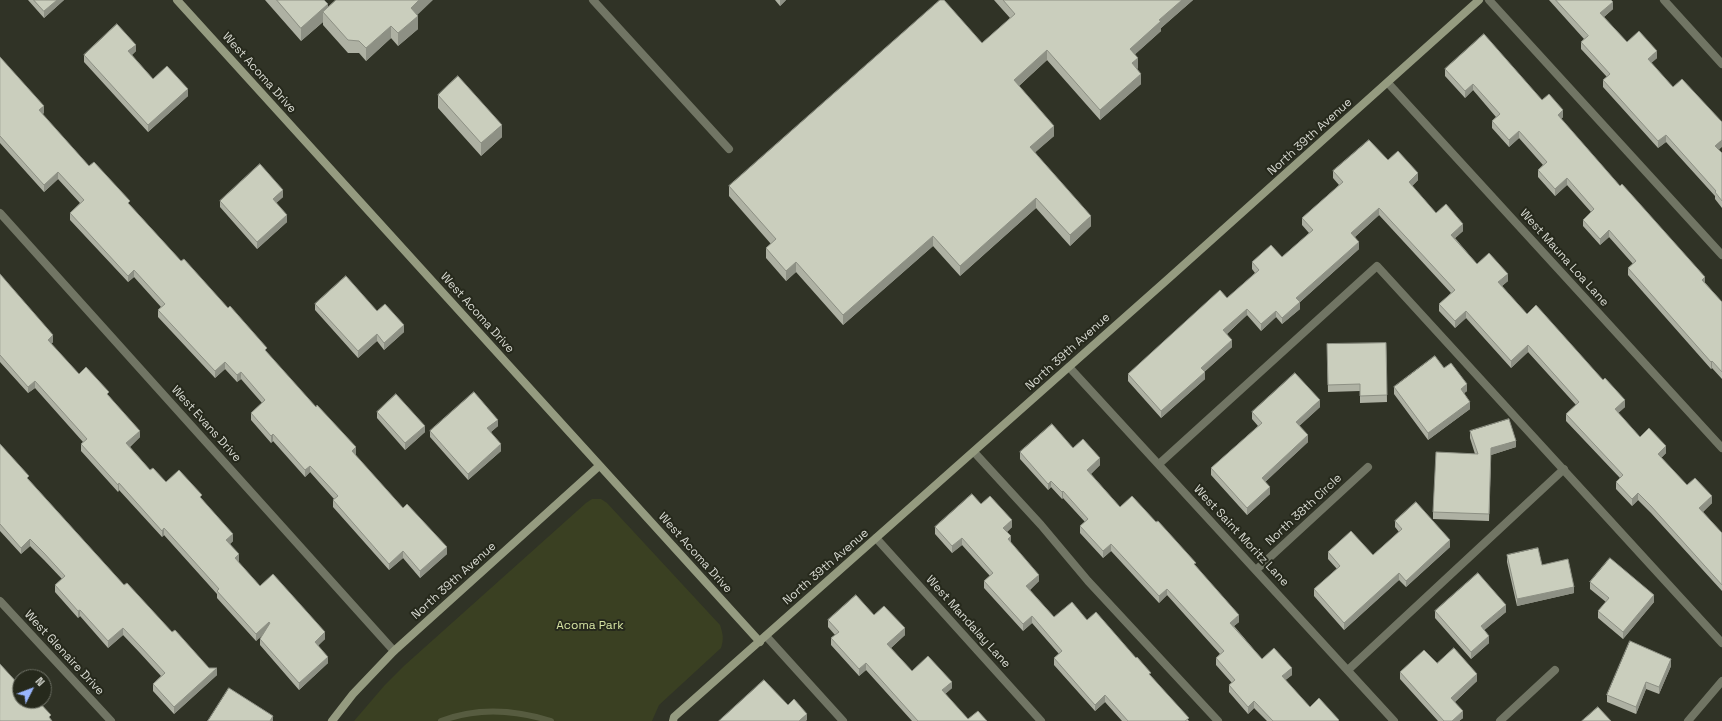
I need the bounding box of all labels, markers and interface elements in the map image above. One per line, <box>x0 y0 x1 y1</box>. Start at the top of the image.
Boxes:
street label: West Acoma Drive <box>219 30 299 116</box>
street label: North 39th Avenue <box>1265 95 1355 179</box>
street label: West Mauna Loa Lane <box>1517 206 1611 310</box>
street label: West Acoma Drive <box>437 270 517 356</box>
street label: North 39th Avenue <box>1023 310 1113 394</box>
street label: West Evans Drive <box>168 383 244 465</box>
street label: North 38th Circle <box>1263 471 1345 549</box>
street label: West Saint Moritz Lane <box>1190 482 1292 590</box>
street label: West Acoma Drive <box>655 510 735 596</box>
street label: North 39th Avenue <box>780 526 872 608</box>
street label: North 39th Avenue <box>409 539 499 623</box>
street label: West Mandalay Lane <box>923 573 1013 671</box>
street label: West Glenaire Drive <box>21 608 107 698</box>
park label: Acoma Park <box>556 619 624 633</box>
north arrow <box>12 669 52 709</box>
text: N <box>33 674 48 689</box>

